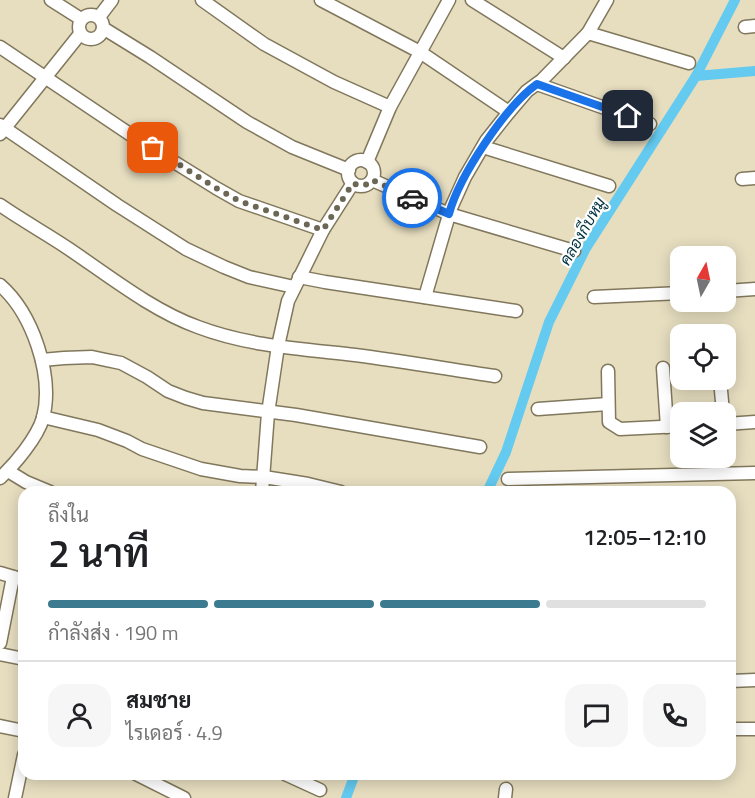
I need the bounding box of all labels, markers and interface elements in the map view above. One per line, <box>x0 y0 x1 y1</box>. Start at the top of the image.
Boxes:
pin <box>602 90 653 141</box>
icon: home <box>611 99 644 132</box>
pin <box>127 122 178 173</box>
icon: bag <box>136 131 169 164</box>
courier <box>382 168 442 228</box>
icon: car <box>396 182 429 215</box>
water label: คลองกีบหมู <box>553 192 611 270</box>
north arrow <box>670 246 736 312</box>
map controls <box>670 246 736 468</box>
button: locate <box>670 324 736 390</box>
button: layers <box>670 402 736 468</box>
text: ถึงใน <box>48 499 89 530</box>
text: 12:05–12:10 <box>583 520 706 554</box>
text: 2 นาที <box>48 523 149 582</box>
text: กำลังส่ง · 190 m <box>48 617 178 648</box>
text: สมชาย <box>126 683 192 717</box>
button: person <box>48 684 111 747</box>
button: chat <box>565 684 628 747</box>
button: phone <box>643 684 706 747</box>
text: ไรเดอร์ · 4.9 <box>126 717 223 748</box>

